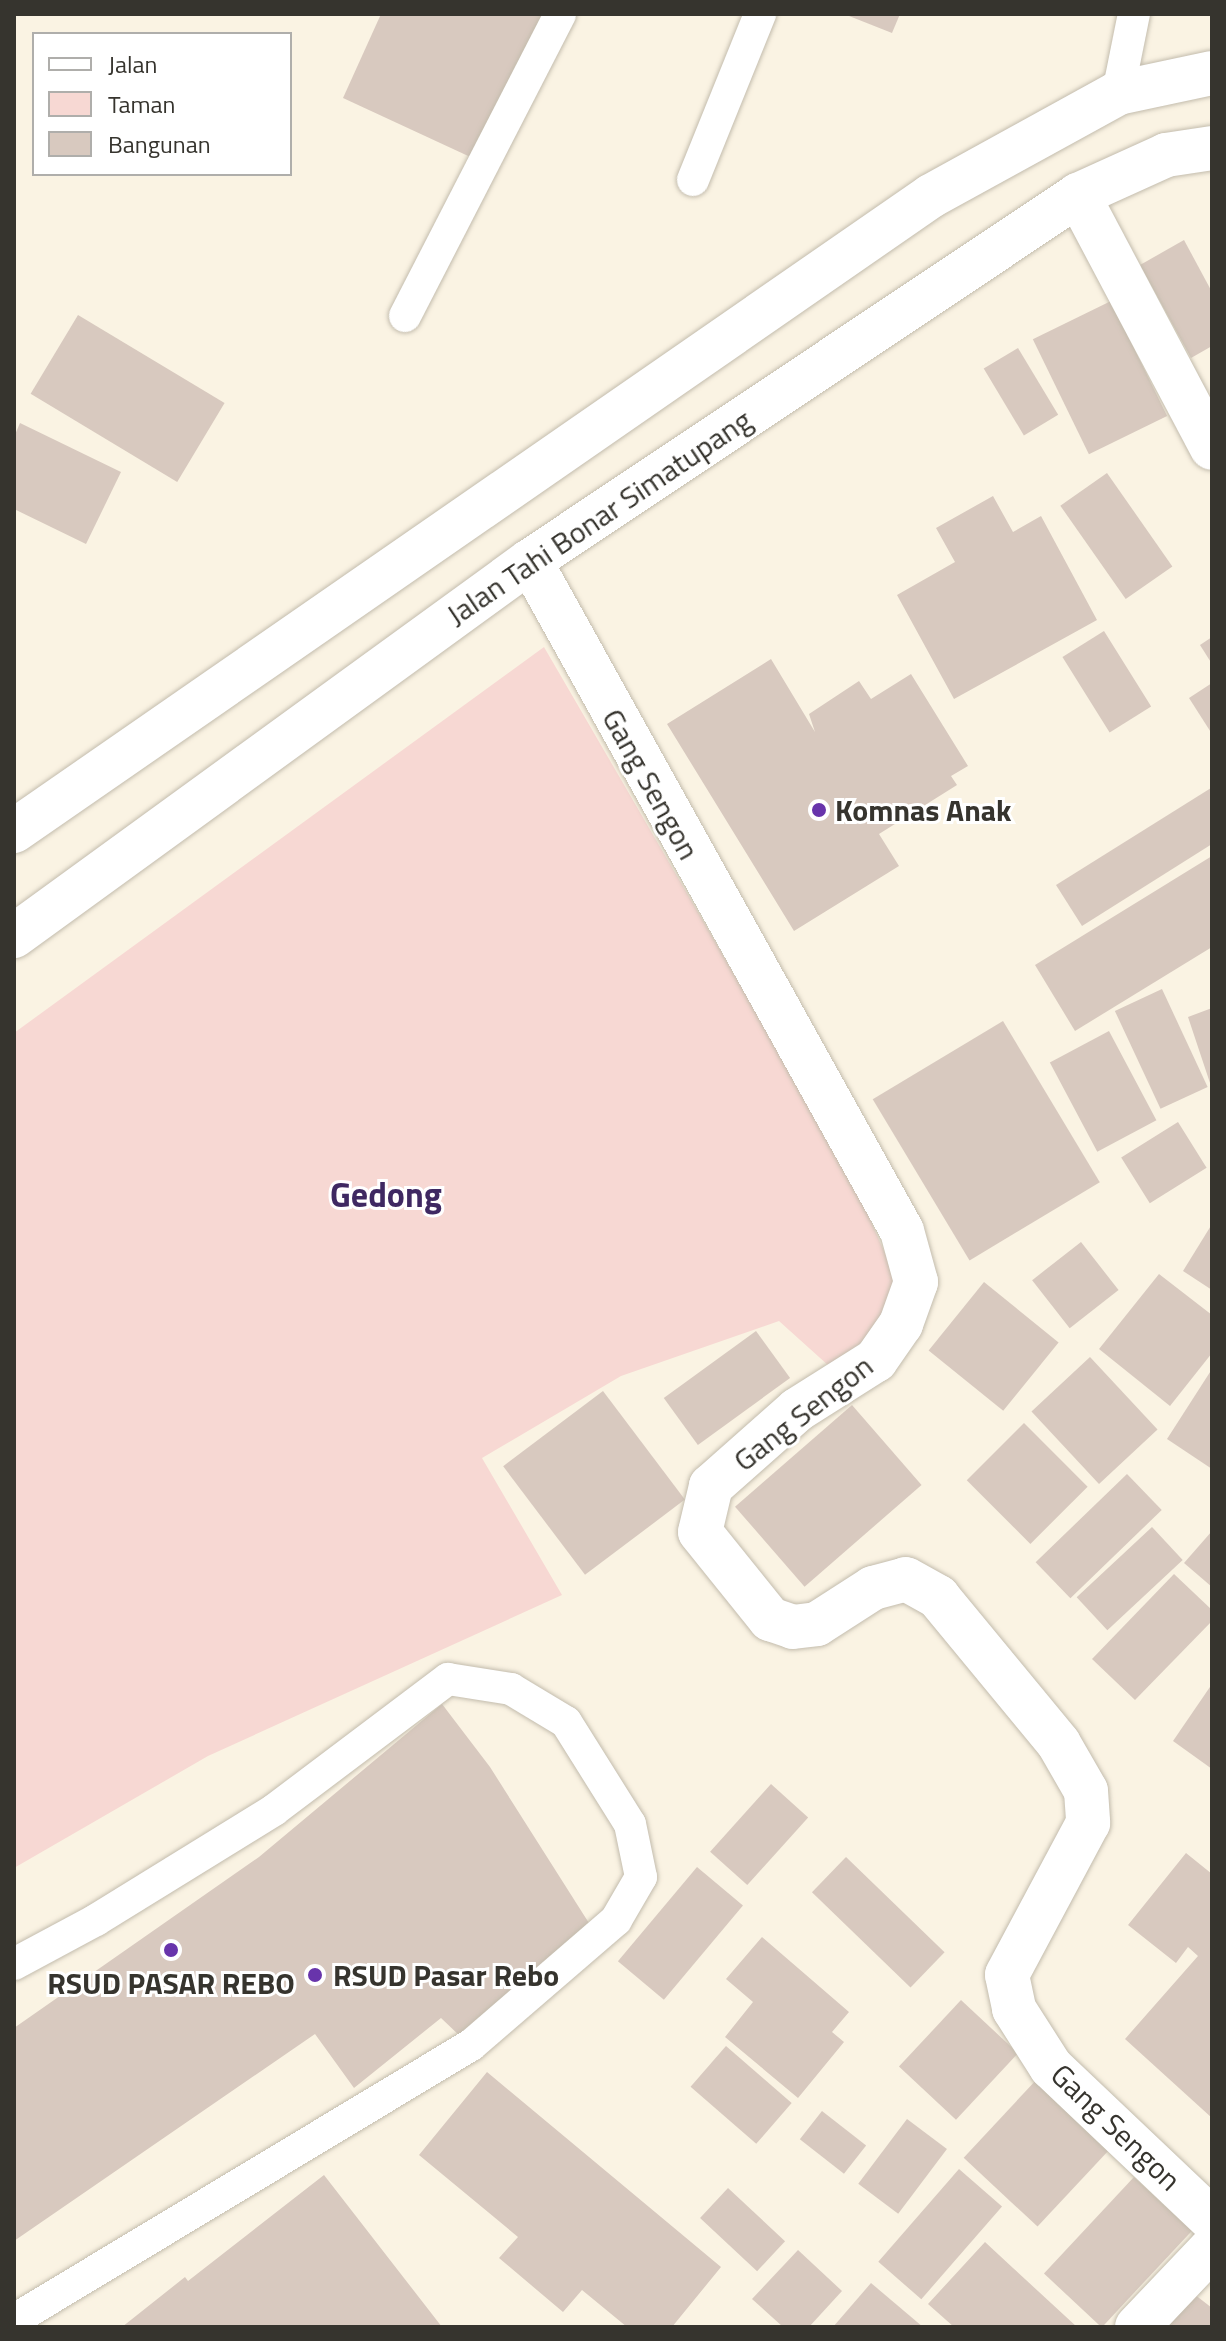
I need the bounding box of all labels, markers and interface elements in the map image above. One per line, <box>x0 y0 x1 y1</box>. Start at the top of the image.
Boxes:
legend <box>32 32 292 176</box>
text: Jalan <box>108 46 157 82</box>
text: Taman <box>108 86 176 122</box>
text: Bangunan <box>108 126 211 162</box>
street label: Jalan Tahi Bonar Simatupang <box>440 401 758 633</box>
street label: Gang Sengon <box>595 702 707 866</box>
place label: Komnas Anak <box>835 792 1012 828</box>
marker: Komnas Anak <box>810 801 828 819</box>
district label: Gedong <box>330 1175 442 1215</box>
street label: Gang Sengon <box>726 1348 880 1478</box>
marker: RSUD PASAR REBO <box>160 1939 182 1961</box>
place label: RSUD Pasar Rebo <box>333 1957 559 1993</box>
marker: RSUD Pasar Rebo <box>304 1964 326 1986</box>
place label: RSUD PASAR REBO <box>47 1965 295 2001</box>
street label: Gang Sengon <box>1044 2056 1188 2198</box>

